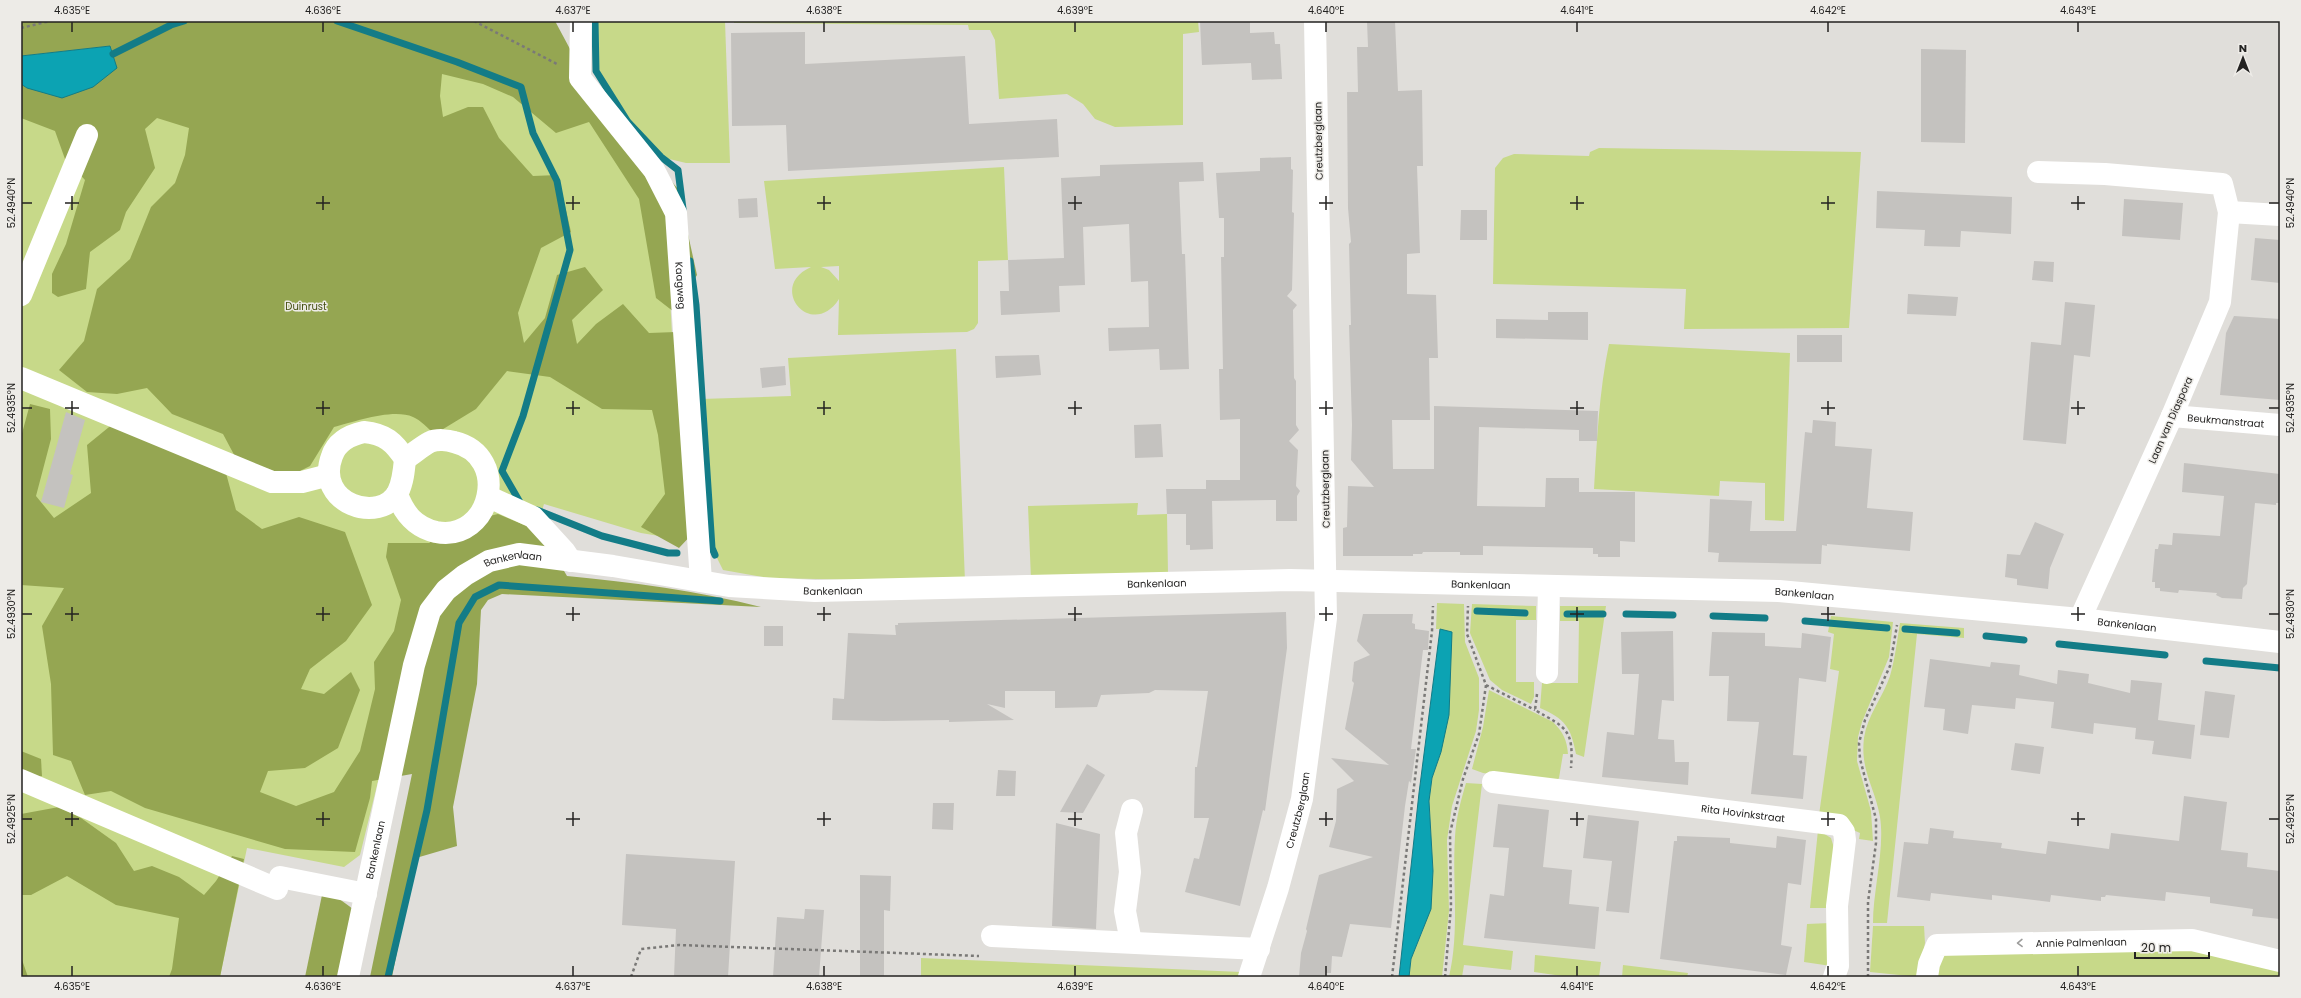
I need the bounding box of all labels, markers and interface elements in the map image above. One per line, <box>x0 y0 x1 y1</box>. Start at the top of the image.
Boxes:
text: 4.635°E <box>54 3 90 18</box>
text: 4.636°E <box>305 3 341 18</box>
text: 4.637°E <box>555 3 591 18</box>
text: 4.638°E <box>806 3 842 18</box>
text: 4.639°E <box>1057 3 1093 18</box>
text: 4.640°E <box>1308 3 1344 18</box>
text: 4.641°E <box>1560 3 1594 18</box>
text: 4.642°E <box>1810 3 1846 18</box>
text: 4.643°E <box>2060 3 2096 18</box>
north arrow <box>2223 38 2263 78</box>
text: N <box>2239 40 2247 56</box>
street label: Creutzberglaan <box>1310 102 1327 180</box>
text: 52.4940°N <box>4 178 19 228</box>
text: 52.4940°N <box>2283 178 2298 228</box>
street label: Kaagweg <box>671 261 690 310</box>
park label: Duinrust <box>285 299 327 314</box>
street label: Laan van Diaspora <box>2145 374 2196 466</box>
text: 52.4935°N <box>4 383 19 433</box>
text: 52.4935°N <box>2283 383 2298 433</box>
street label: Beukmanstraat <box>2187 410 2265 432</box>
street label: Creutzberglaan <box>1317 450 1334 528</box>
street label: Bankenlaan <box>481 547 543 571</box>
street label: Bankenlaan <box>1127 575 1187 592</box>
street label: Bankenlaan <box>1451 577 1511 593</box>
street label: Bankenlaan <box>803 583 863 599</box>
street label: Bankenlaan <box>1775 584 1835 604</box>
text: 52.4930°N <box>4 589 19 639</box>
text: 52.4930°N <box>2283 589 2298 639</box>
street label: Bankenlaan <box>2097 614 2157 636</box>
street label: Creutzberglaan <box>1282 771 1314 850</box>
text: 52.4925°N <box>4 794 19 844</box>
text: 52.4925°N <box>2283 794 2298 844</box>
street label: Rita Hovinkstraat <box>1700 801 1786 826</box>
street label: Bankenlaan <box>362 819 389 881</box>
street label: Annie Palmenlaan <box>2035 934 2127 951</box>
scale bar <box>2135 934 2209 960</box>
one-way arrow <box>2017 939 2023 948</box>
text: 20 m <box>2141 939 2171 956</box>
text: 4.635°E <box>54 979 90 994</box>
text: 4.636°E <box>305 979 341 994</box>
text: 4.637°E <box>555 979 591 994</box>
text: 4.638°E <box>806 979 842 994</box>
text: 4.639°E <box>1057 979 1093 994</box>
text: 4.640°E <box>1308 979 1344 994</box>
text: 4.641°E <box>1560 979 1594 994</box>
text: 4.642°E <box>1810 979 1846 994</box>
text: 4.643°E <box>2060 979 2096 994</box>

